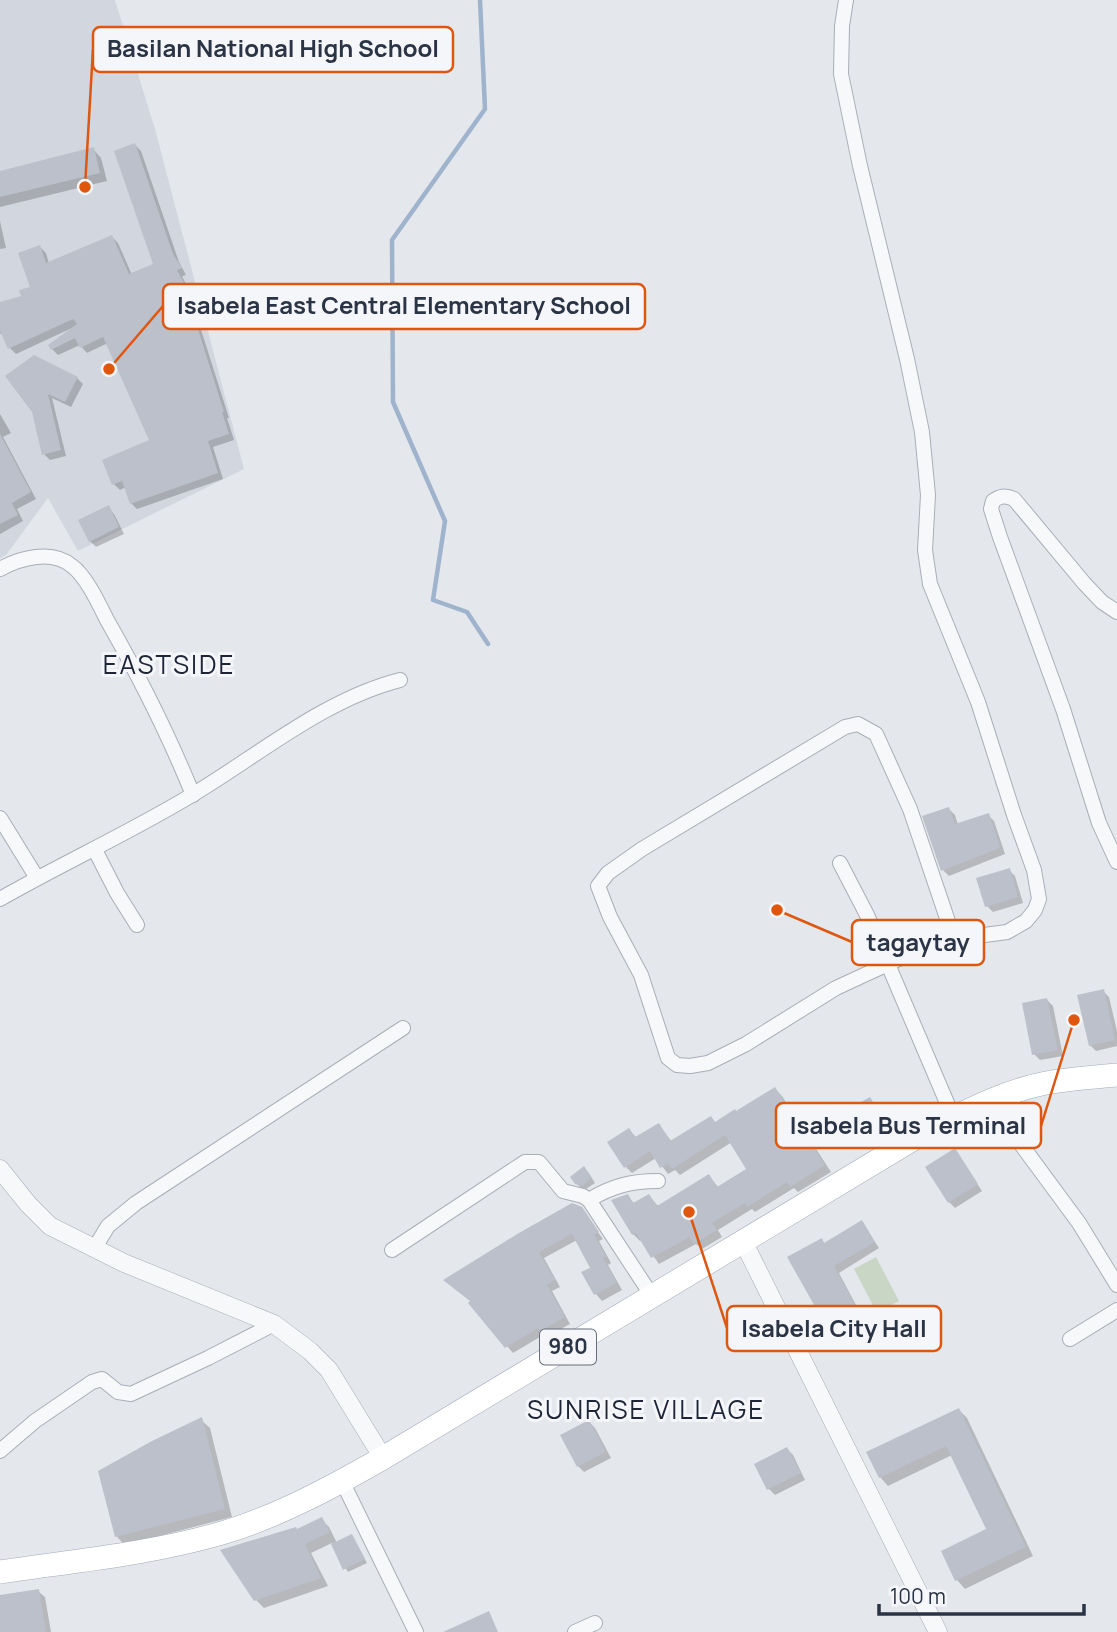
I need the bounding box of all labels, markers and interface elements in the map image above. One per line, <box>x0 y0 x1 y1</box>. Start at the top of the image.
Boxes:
callout: Basilan National High School <box>93 27 453 72</box>
text: Basilan National High School <box>107 31 439 64</box>
callout: Isabela East Central Elementary School <box>163 284 645 329</box>
text: Isabela East Central Elementary School <box>177 288 631 321</box>
district label: EASTSIDE <box>103 646 235 682</box>
callout: tagaytay <box>852 920 984 965</box>
text: tagaytay <box>866 925 970 958</box>
callout: Isabela Bus Terminal <box>776 1103 1041 1148</box>
text: Isabela Bus Terminal <box>790 1108 1026 1141</box>
callout: Isabela City Hall <box>727 1306 941 1351</box>
text: Isabela City Hall <box>741 1311 927 1344</box>
road number: 980 <box>540 1330 596 1364</box>
district label: SUNRISE VILLAGE <box>527 1391 765 1427</box>
scale bar <box>879 1572 1084 1616</box>
text: 100 m <box>890 1582 946 1610</box>

